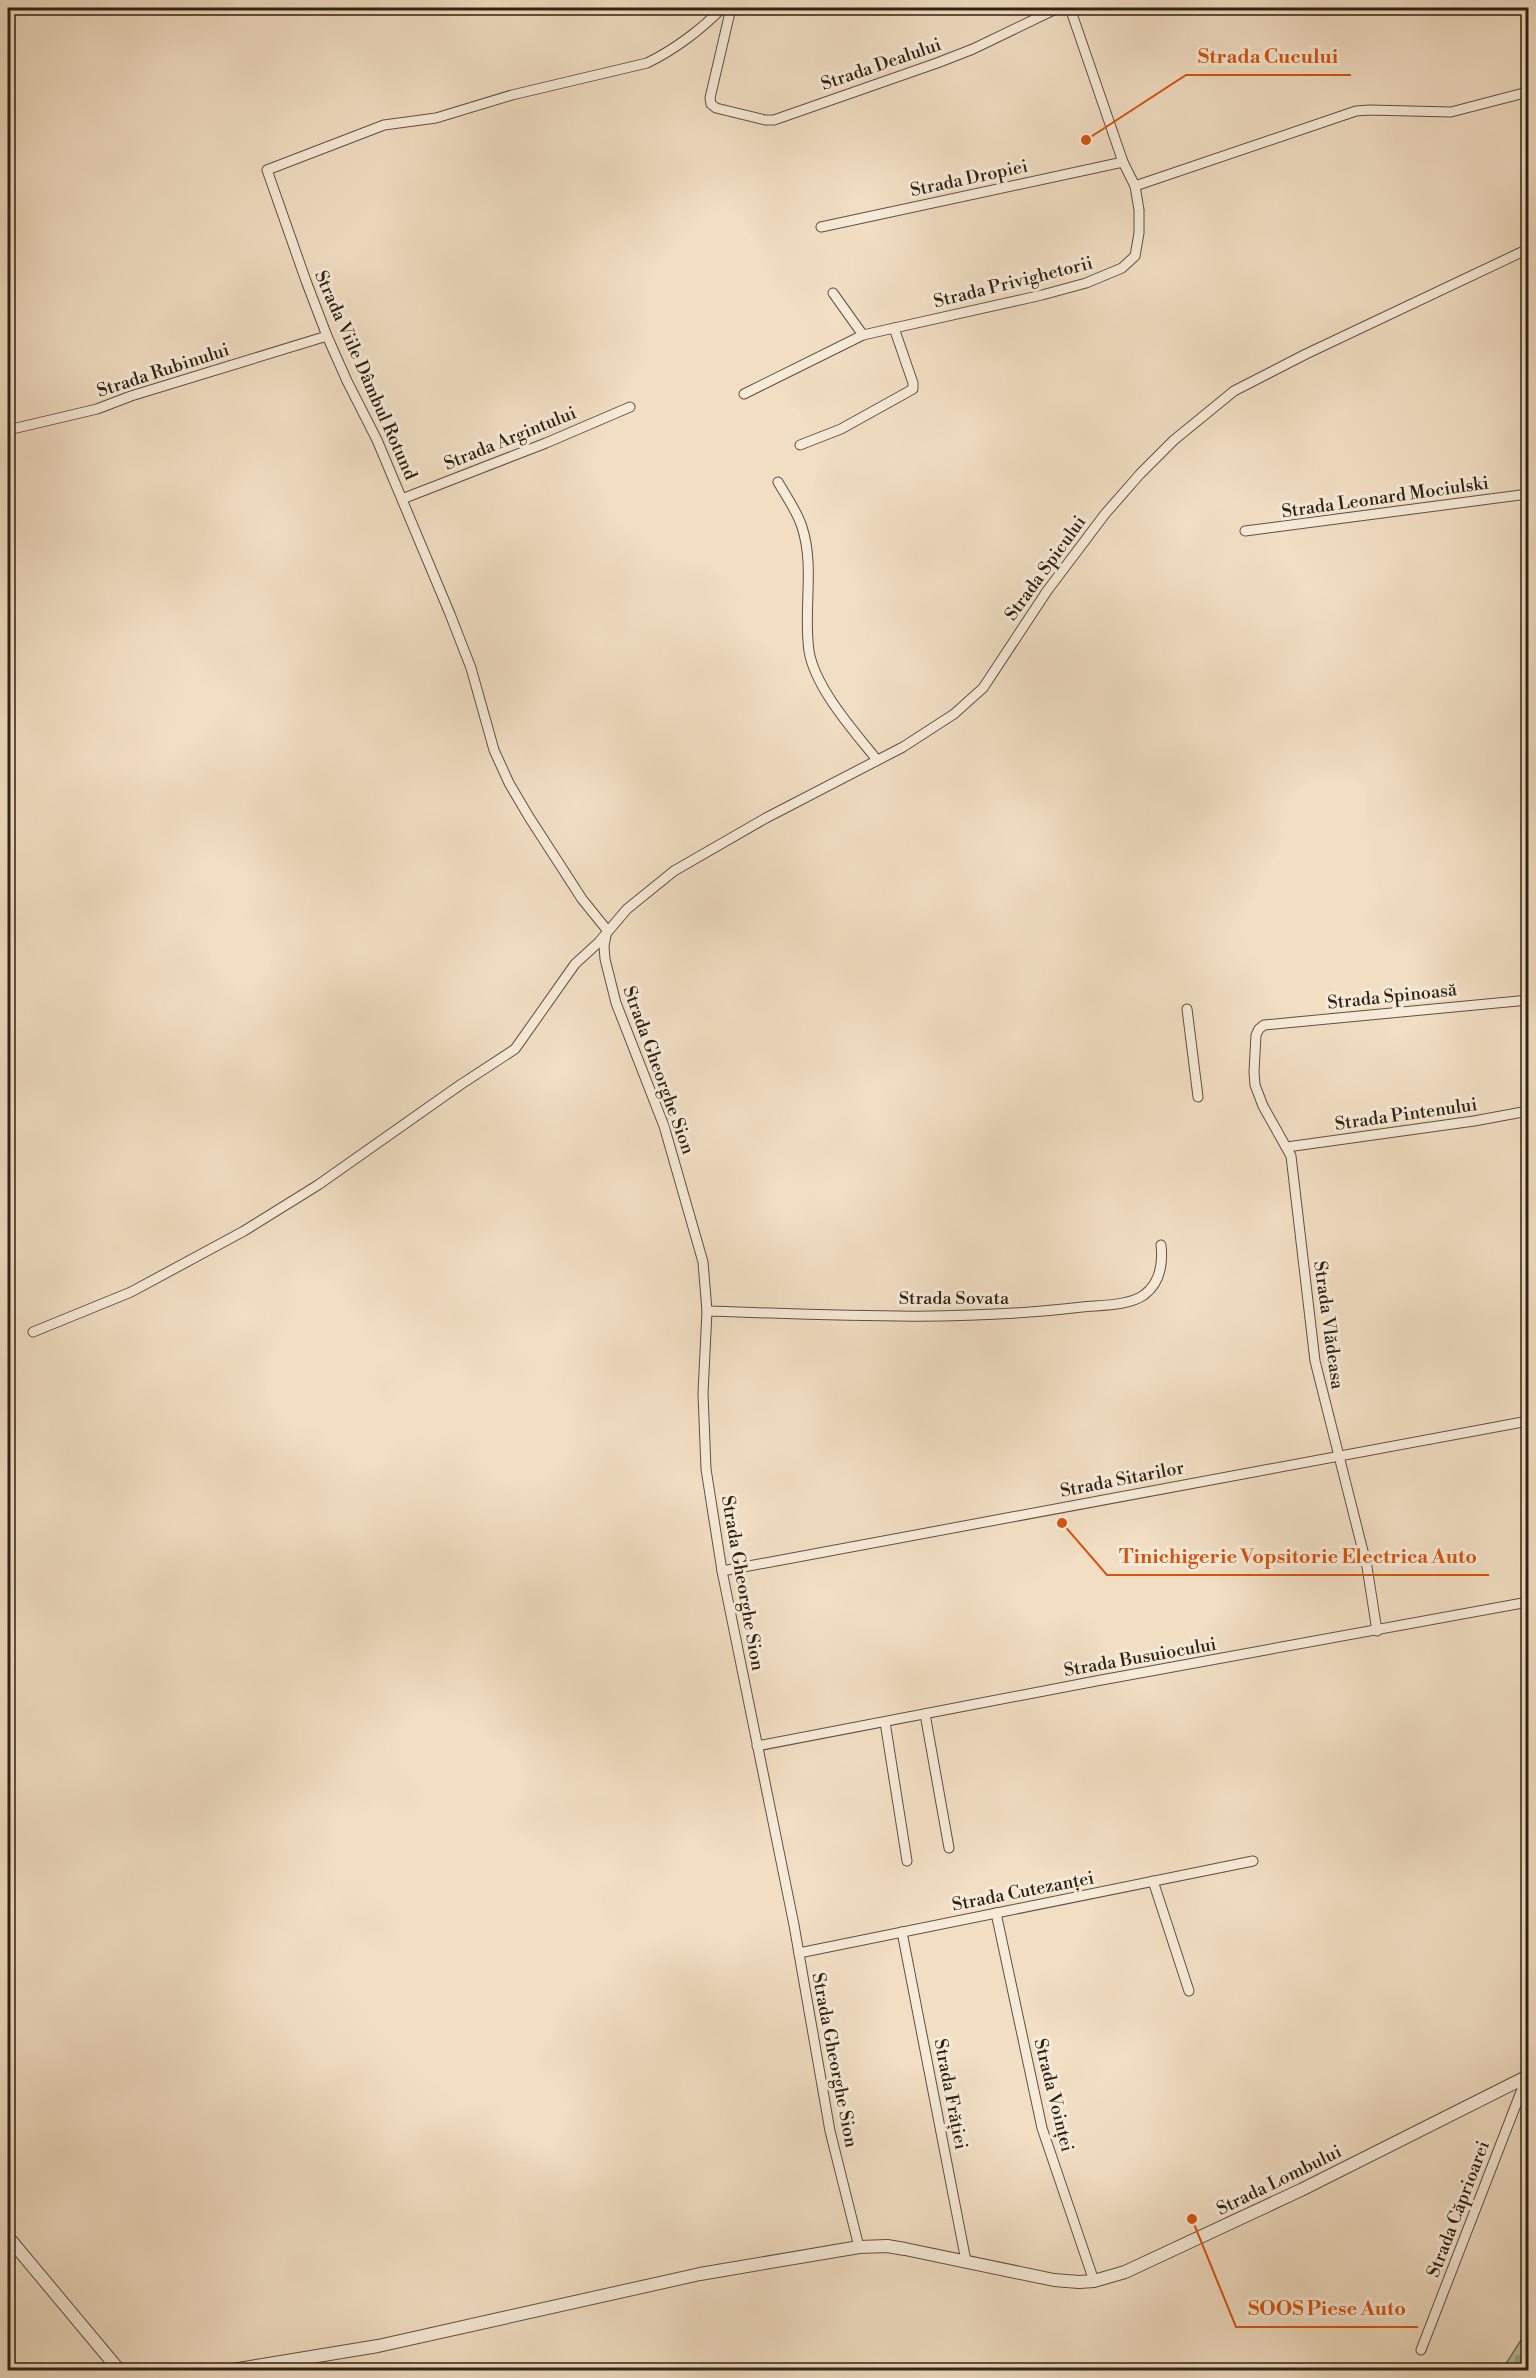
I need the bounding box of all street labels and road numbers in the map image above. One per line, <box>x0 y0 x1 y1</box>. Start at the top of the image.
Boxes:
street label: Strada Dealului <box>818 33 944 96</box>
street label: Strada Dropiei <box>908 155 1030 202</box>
street label: Strada Privighetorii <box>931 252 1095 313</box>
street label: Strada Viile Dâmbul Rotund <box>309 267 422 484</box>
street label: Strada Rubinului <box>94 338 232 403</box>
street label: Strada Argintului <box>441 401 580 475</box>
street label: Strada Leonard Mociulski <box>1280 472 1490 523</box>
street label: Strada Spicului <box>1000 511 1091 625</box>
street label: Strada Spinoasă <box>1326 978 1459 1015</box>
street label: Strada Gheorghe Sion <box>617 983 700 1158</box>
street label: Strada Pintenului <box>1333 1093 1479 1136</box>
street label: Strada Vlădeasa <box>1308 1259 1349 1392</box>
street label: Strada Sovata <box>899 1287 1010 1310</box>
street label: Strada Sitarilor <box>1058 1456 1186 1503</box>
street label: Strada Gheorghe Sion <box>716 1494 769 1673</box>
street label: Strada Busuiocului <box>1062 1633 1218 1682</box>
street label: Strada Cutezanței <box>950 1866 1096 1917</box>
street label: Strada Gheorghe Sion <box>806 1971 863 2150</box>
street label: Strada Voinței <box>1028 2036 1079 2154</box>
street label: Strada Frăției <box>929 2037 973 2151</box>
street label: Strada Căprioarei <box>1422 2138 1495 2281</box>
street label: Strada Lombului <box>1213 2140 1346 2221</box>

